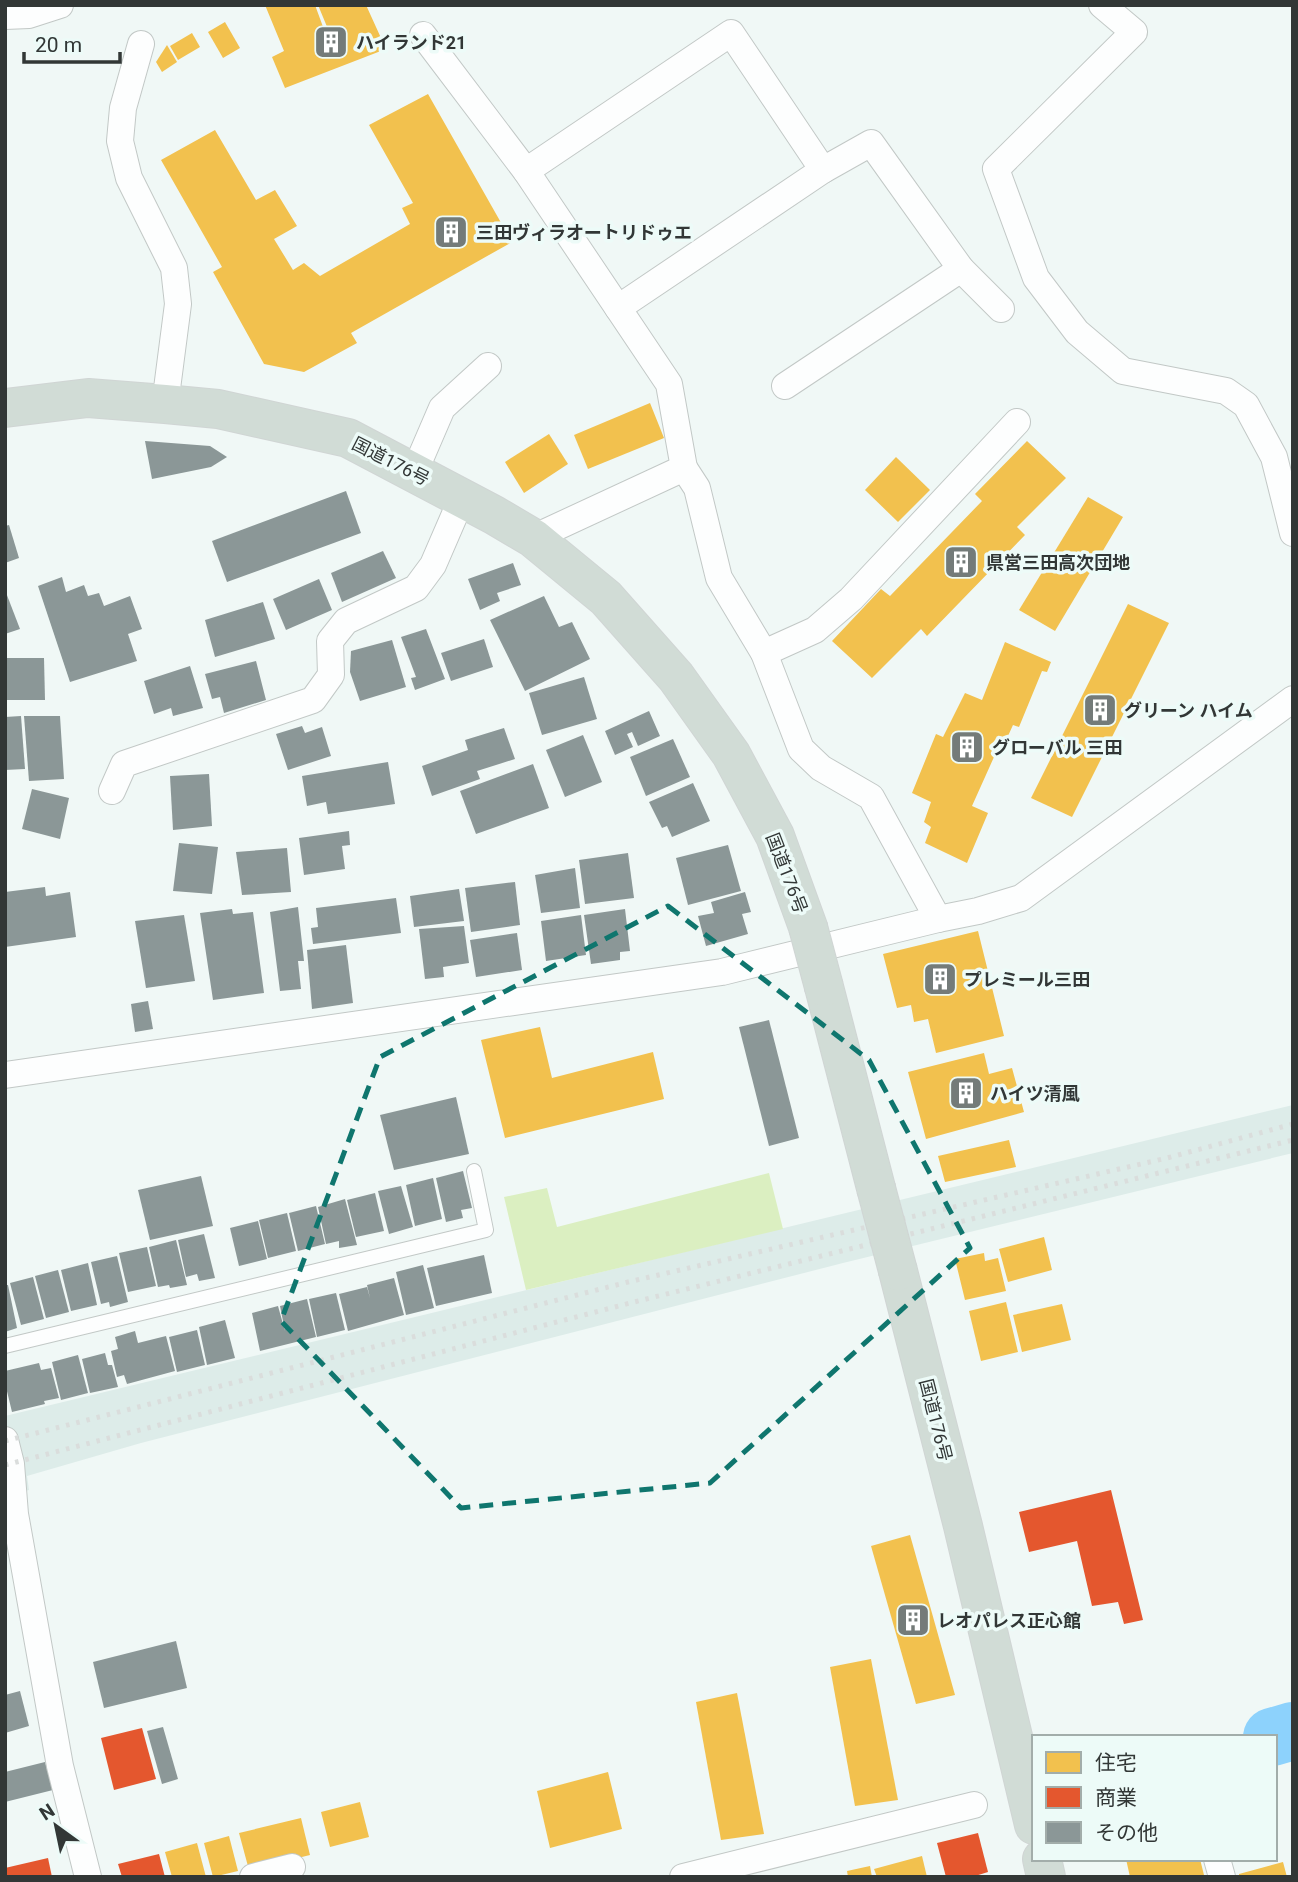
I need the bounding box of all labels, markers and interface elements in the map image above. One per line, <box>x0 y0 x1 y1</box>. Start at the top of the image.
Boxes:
scale bar <box>24 21 121 65</box>
building icon: ハイランド21 <box>312 23 350 61</box>
place label: ハイランド21 <box>356 32 466 53</box>
text: 20 m <box>35 33 82 57</box>
building icon: 三田ヴィラオートリドゥエ <box>432 213 470 251</box>
place label: 三田ヴィラオートリドゥエ <box>476 222 692 243</box>
street label: 国道176号 <box>349 432 433 490</box>
building icon: 県営三田高次団地 <box>942 543 980 581</box>
place label: 県営三田高次団地 <box>986 552 1130 573</box>
building icon: グリーン ハイム <box>1081 691 1119 729</box>
place label: グリーン ハイム <box>1124 700 1253 721</box>
building icon: グローバル 三田 <box>948 728 986 766</box>
place label: グローバル 三田 <box>992 737 1122 758</box>
street label: 国道176号 <box>762 830 812 916</box>
building icon: プレミール三田 <box>921 960 959 998</box>
place label: プレミール三田 <box>964 969 1090 990</box>
building icon: ハイツ清風 <box>947 1074 985 1112</box>
place label: ハイツ清風 <box>990 1083 1080 1104</box>
street label: 国道176号 <box>916 1377 956 1463</box>
building icon: レオパレス正心館 <box>894 1601 932 1639</box>
place label: レオパレス正心館 <box>937 1610 1081 1631</box>
legend <box>1032 1735 1277 1861</box>
text: 住宅 <box>1095 1751 1137 1775</box>
text: 商業 <box>1095 1786 1137 1810</box>
north arrow <box>21 1791 91 1861</box>
text: N <box>35 1799 59 1825</box>
text: その他 <box>1095 1821 1158 1845</box>

